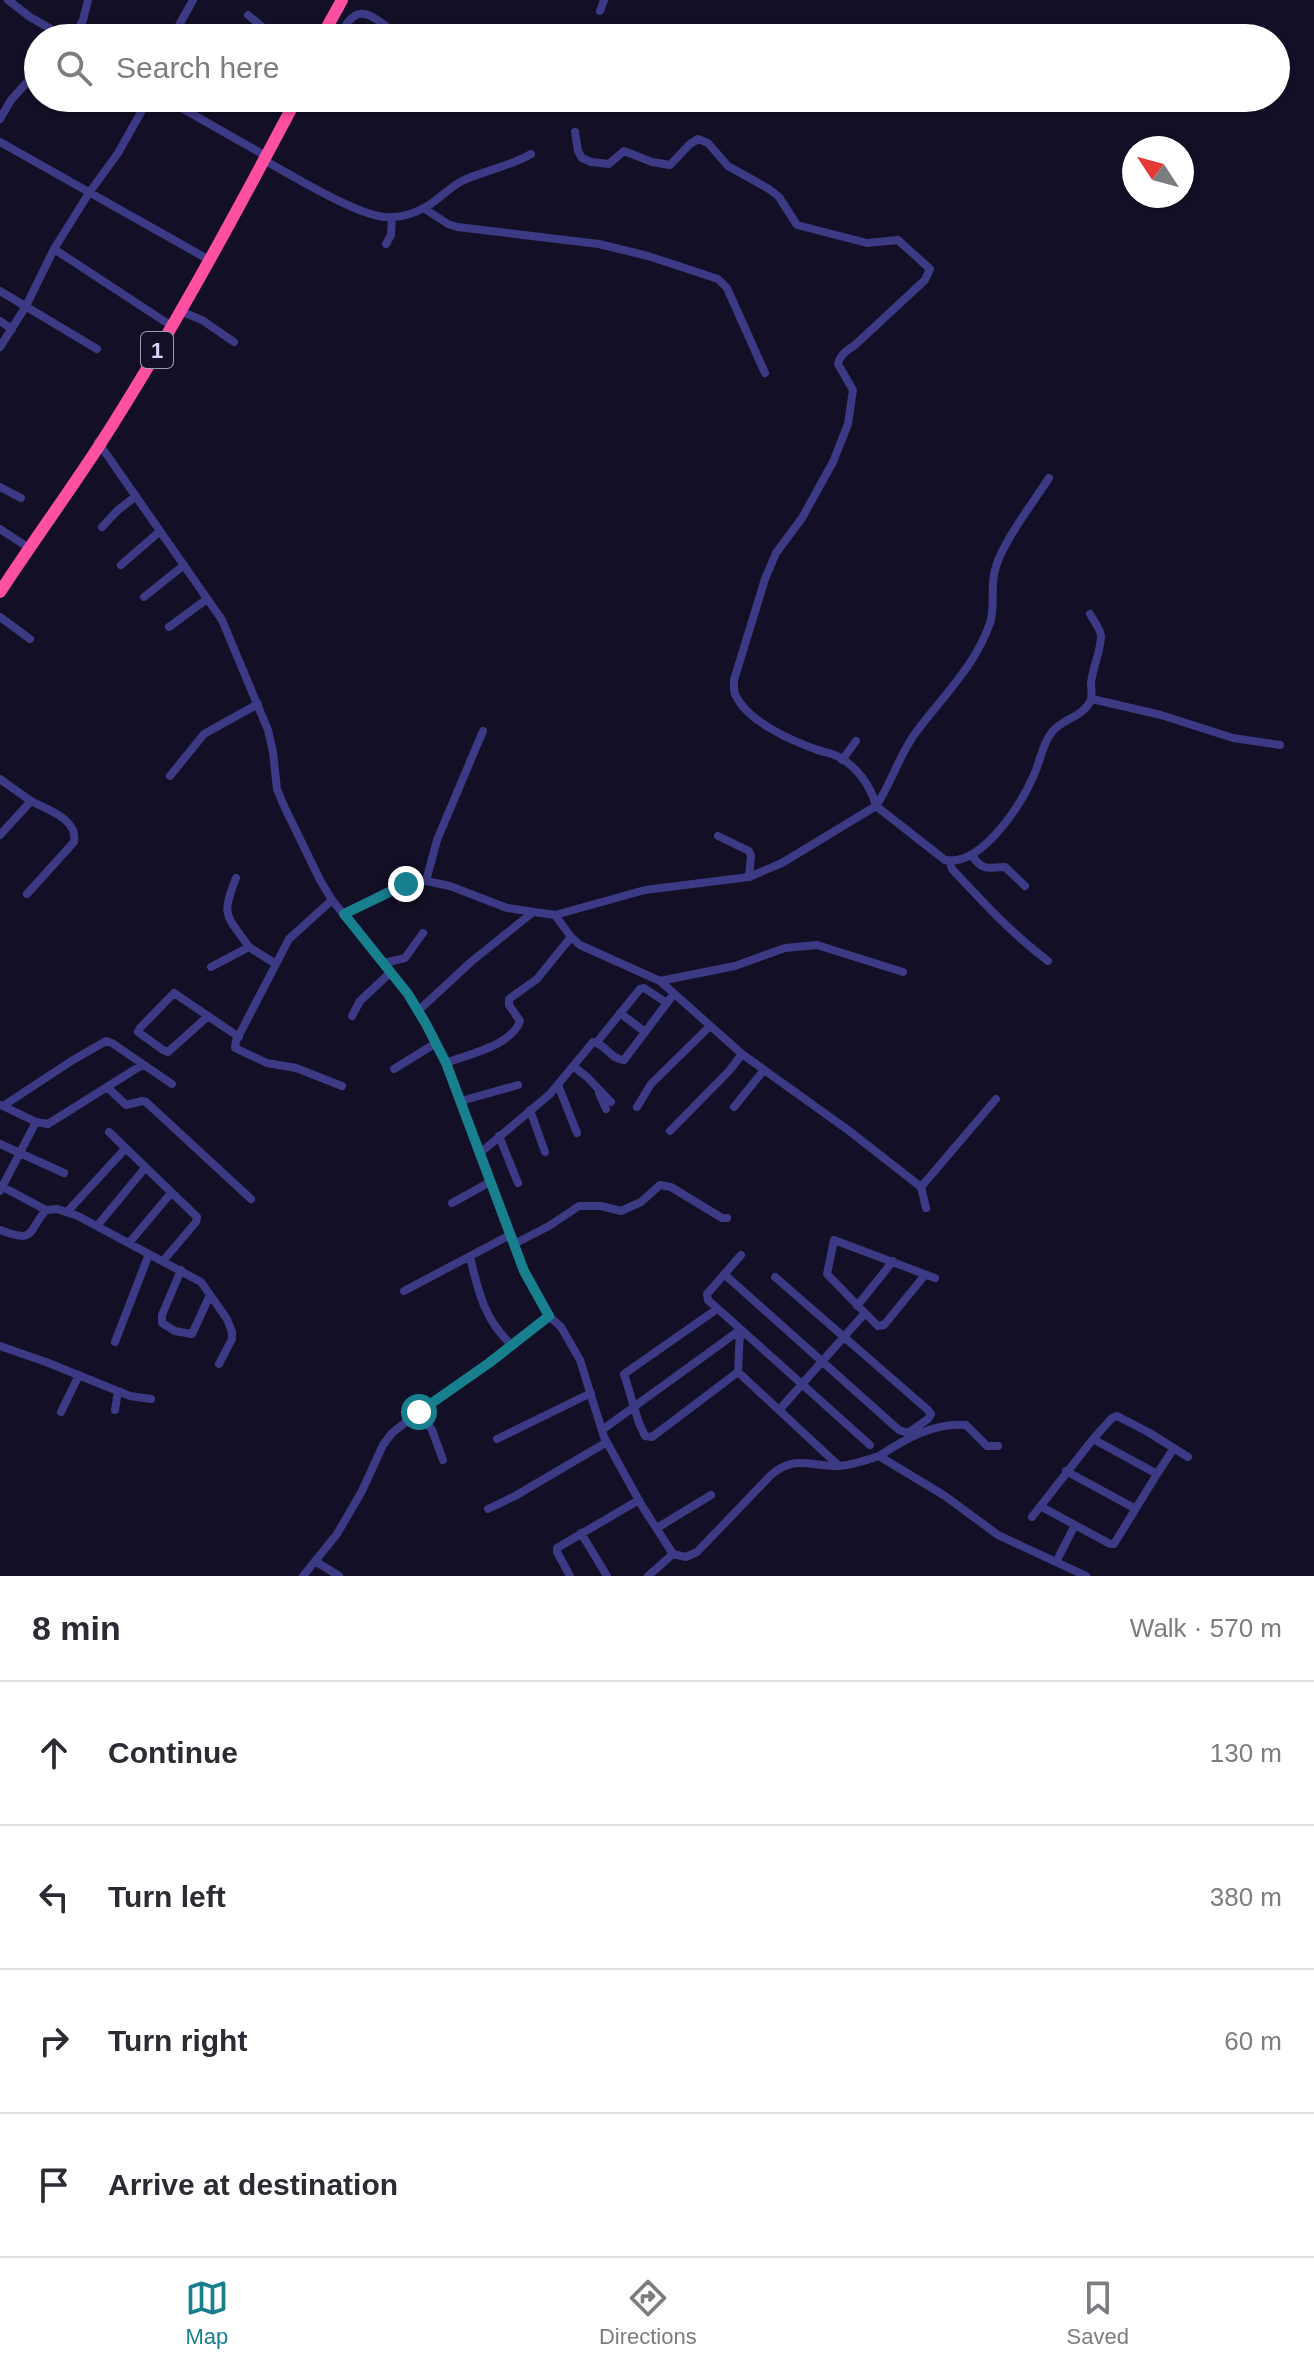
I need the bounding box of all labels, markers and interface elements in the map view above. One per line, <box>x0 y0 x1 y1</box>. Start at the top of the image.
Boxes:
search box <box>24 24 1290 112</box>
icon: search <box>52 46 96 90</box>
text: Search here <box>116 51 279 84</box>
north arrow <box>1122 136 1194 208</box>
road number: 1 <box>141 332 173 368</box>
route end <box>388 866 424 902</box>
route start <box>401 1394 437 1430</box>
text: 8 min <box>32 1609 121 1647</box>
text: Walk · 570 m <box>1130 1613 1282 1643</box>
icon: ahead <box>32 1731 76 1775</box>
text: Continue <box>108 1736 238 1769</box>
text: 130 m <box>1210 1738 1282 1768</box>
icon: left <box>32 1875 76 1919</box>
text: Turn left <box>108 1880 226 1913</box>
text: 380 m <box>1210 1882 1282 1912</box>
icon: right <box>32 2019 76 2063</box>
text: Turn right <box>108 2024 247 2057</box>
text: 60 m <box>1224 2026 1282 2056</box>
icon: arrive <box>32 2163 76 2207</box>
text: Arrive at destination <box>108 2168 398 2201</box>
tab: Map <box>185 2276 229 2350</box>
tab: Directions <box>599 2276 697 2350</box>
tab: Saved <box>1067 2276 1129 2350</box>

